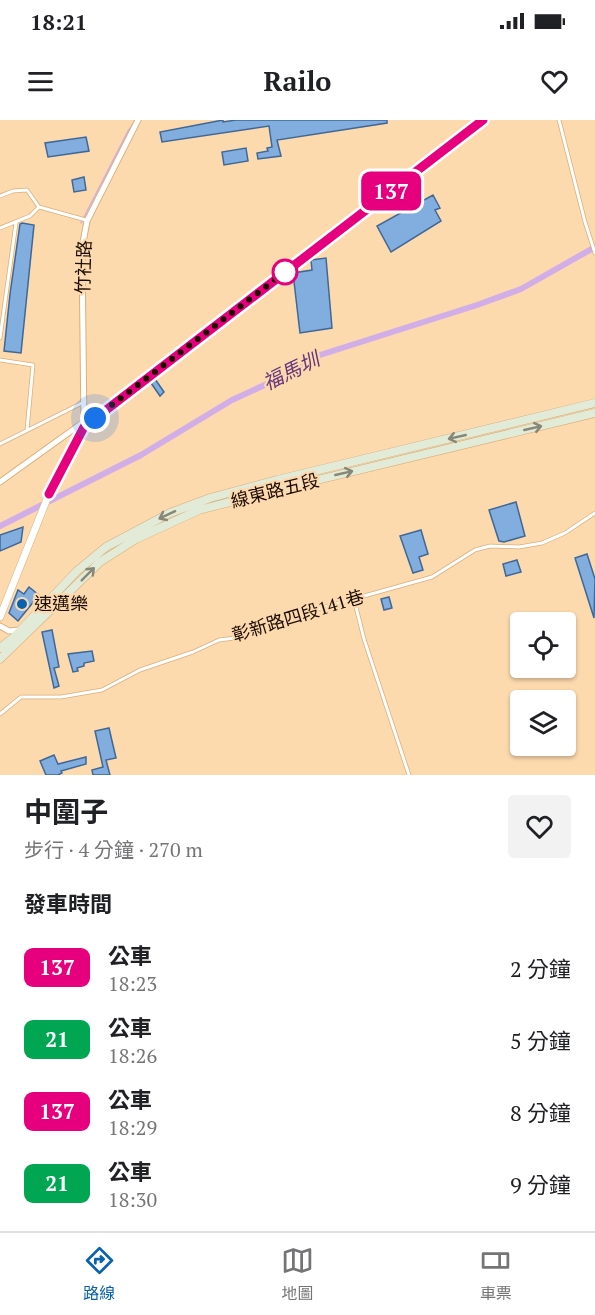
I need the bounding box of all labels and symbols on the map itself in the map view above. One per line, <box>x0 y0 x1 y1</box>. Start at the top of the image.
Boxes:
line badge: 137 <box>356 172 426 210</box>
street label: 竹社路 <box>70 240 96 294</box>
unlabelled marker <box>272 259 298 285</box>
water label: 福馬圳 <box>258 344 326 396</box>
your location <box>80 403 110 433</box>
one-way arrow <box>524 421 543 433</box>
one-way arrow <box>447 432 466 444</box>
street label: 線東路五段 <box>228 467 321 513</box>
one-way arrow <box>334 467 353 479</box>
one-way arrow <box>159 509 177 521</box>
one-way arrow <box>80 567 95 582</box>
street label: 彰新路四段141巷 <box>229 584 367 647</box>
place label: 速邁樂 <box>34 591 88 615</box>
marker: 速邁樂 <box>15 597 29 611</box>

